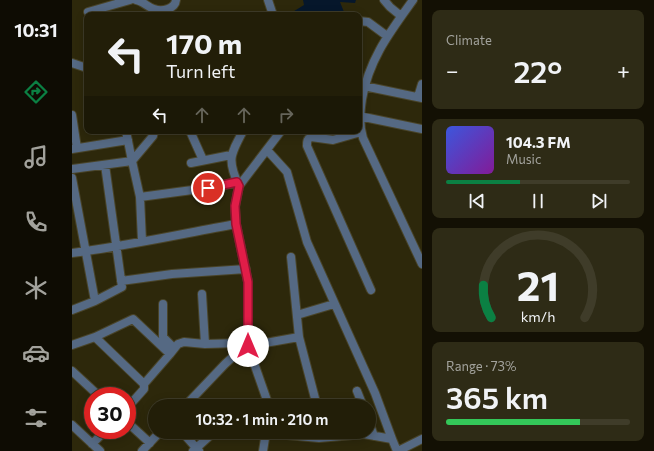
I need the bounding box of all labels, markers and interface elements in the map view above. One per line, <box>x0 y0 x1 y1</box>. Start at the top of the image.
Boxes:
text: 10:31 <box>14 19 58 41</box>
text: 170 m <box>166 26 242 60</box>
icon: left <box>100 28 152 80</box>
text: Climate <box>446 32 492 48</box>
text: 22° <box>513 52 562 89</box>
text: − <box>446 57 459 84</box>
text: + <box>617 57 630 84</box>
text: Turn left <box>166 60 235 82</box>
icon: directions <box>22 78 50 106</box>
icon: left <box>149 104 171 126</box>
icon: ahead <box>191 104 213 126</box>
icon: ahead <box>233 104 255 126</box>
icon: right <box>275 104 297 126</box>
text: 104.3 FM <box>506 133 571 151</box>
icon: music <box>22 143 50 171</box>
text: Music <box>506 151 541 167</box>
pin <box>191 171 225 205</box>
icon: arrive <box>197 177 219 199</box>
icon: previous <box>466 190 488 212</box>
icon: pause <box>527 190 549 212</box>
icon: next <box>588 190 610 212</box>
icon: phone <box>22 208 50 236</box>
text: 21 <box>517 259 559 310</box>
icon: climate <box>22 274 50 302</box>
text: km/h <box>521 307 555 325</box>
position arrow <box>227 325 269 367</box>
icon: car <box>22 339 50 367</box>
text: Range · 73% <box>446 358 516 374</box>
text: 365 km <box>446 378 548 415</box>
speed limit sign: 30 <box>84 387 136 439</box>
icon: filters <box>22 404 50 432</box>
text: 10:32 · 1 min · 210 m <box>196 410 328 428</box>

